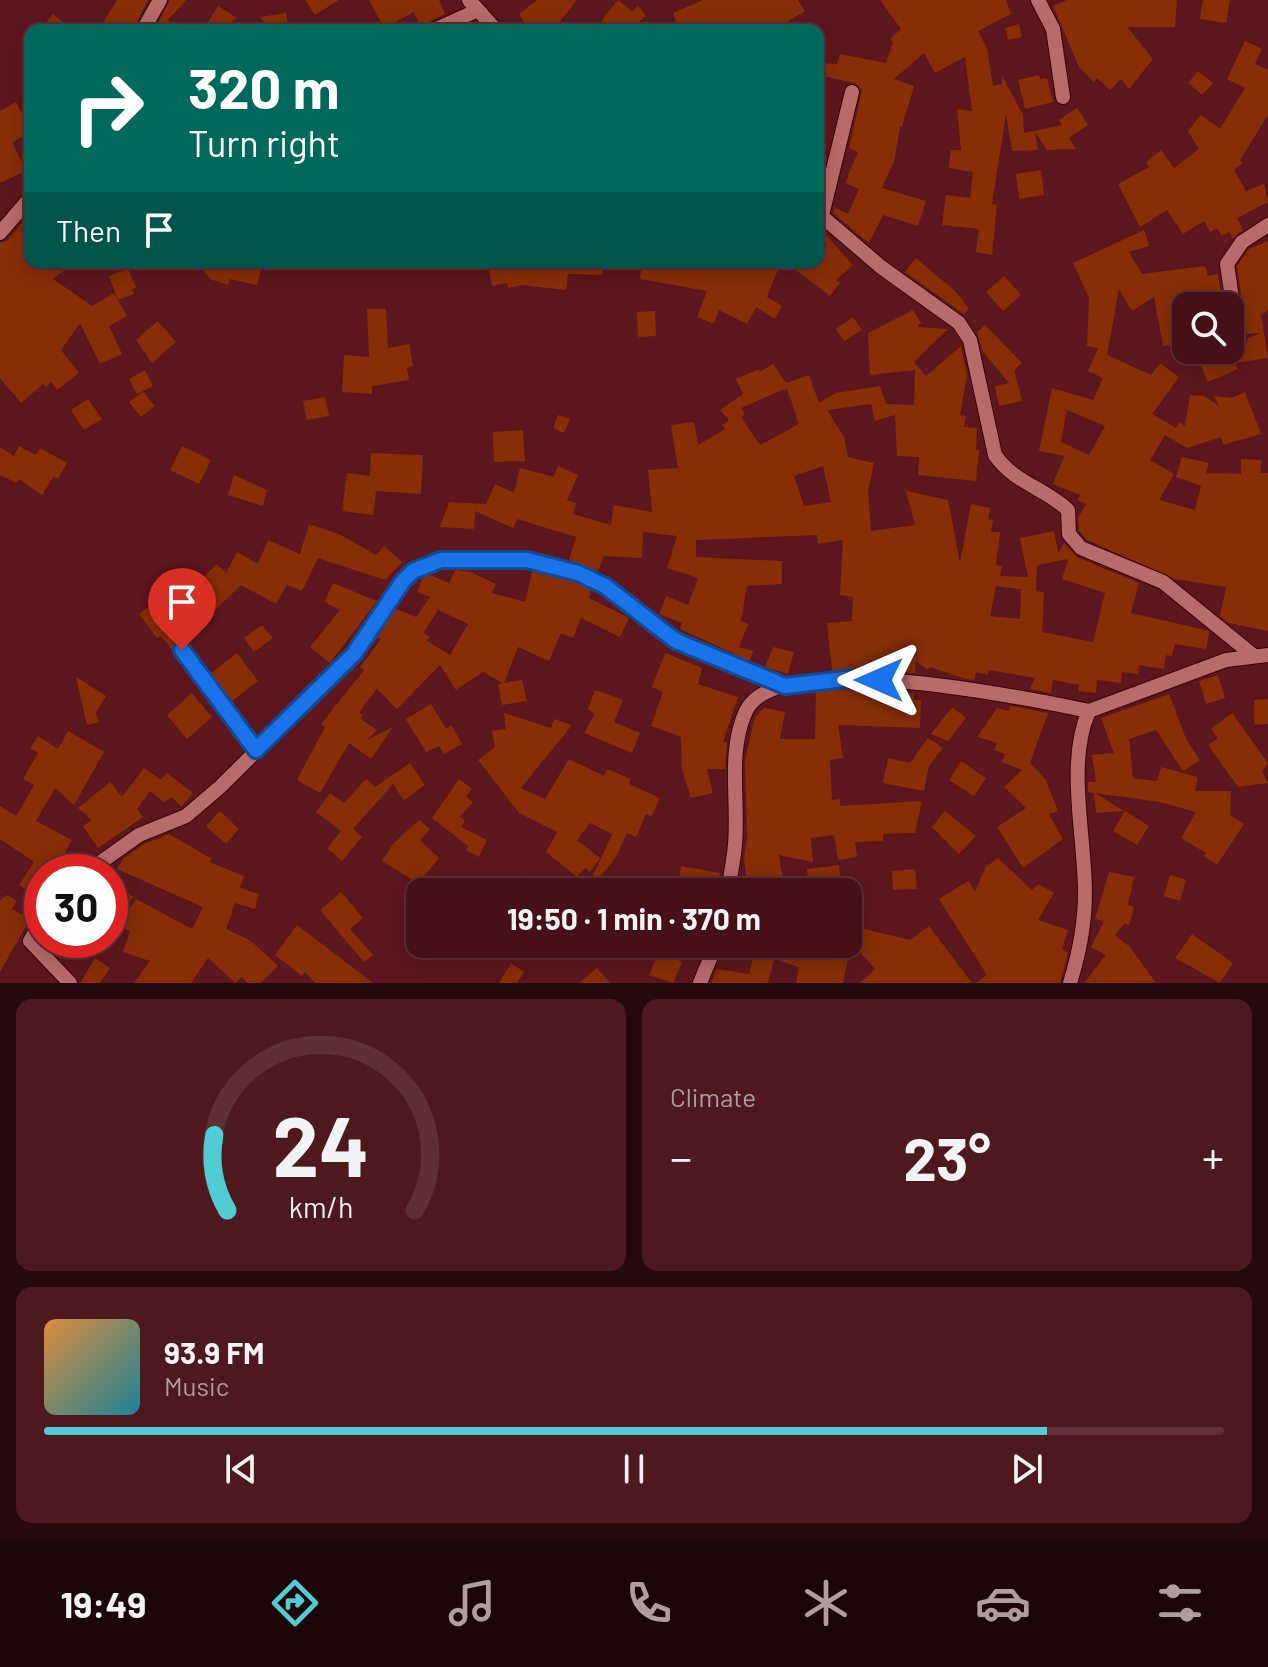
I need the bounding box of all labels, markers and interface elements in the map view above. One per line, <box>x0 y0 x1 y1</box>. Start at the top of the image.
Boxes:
text: 320 m <box>188 53 339 120</box>
icon: right <box>56 56 160 160</box>
text: Turn right <box>188 121 340 164</box>
icon: arrive <box>137 208 181 252</box>
text: Then <box>56 212 121 248</box>
map controls <box>1172 292 1244 364</box>
button: search <box>1172 292 1244 364</box>
pin <box>148 568 216 650</box>
icon: arrive <box>160 580 204 624</box>
position arrow <box>837 638 921 722</box>
speed limit sign: 30 <box>24 854 128 958</box>
text: 19:50 · 1 min · 370 m <box>507 900 761 936</box>
text: Climate <box>670 1081 756 1112</box>
text: 24 <box>273 1094 369 1194</box>
text: 23° <box>903 1121 991 1193</box>
text: − <box>670 1130 692 1183</box>
text: + <box>1202 1130 1224 1183</box>
text: km/h <box>289 1189 353 1224</box>
text: 93.9 FM <box>164 1334 264 1370</box>
text: Music <box>164 1370 229 1401</box>
icon: previous <box>219 1447 263 1491</box>
icon: pause <box>612 1447 656 1491</box>
icon: next <box>1005 1447 1049 1491</box>
icon: directions <box>267 1575 323 1631</box>
icon: music <box>444 1575 500 1631</box>
icon: phone <box>621 1575 677 1631</box>
icon: climate <box>798 1575 854 1631</box>
icon: car <box>975 1575 1031 1631</box>
icon: filters <box>1152 1575 1208 1631</box>
text: 19:49 <box>60 1582 146 1625</box>

